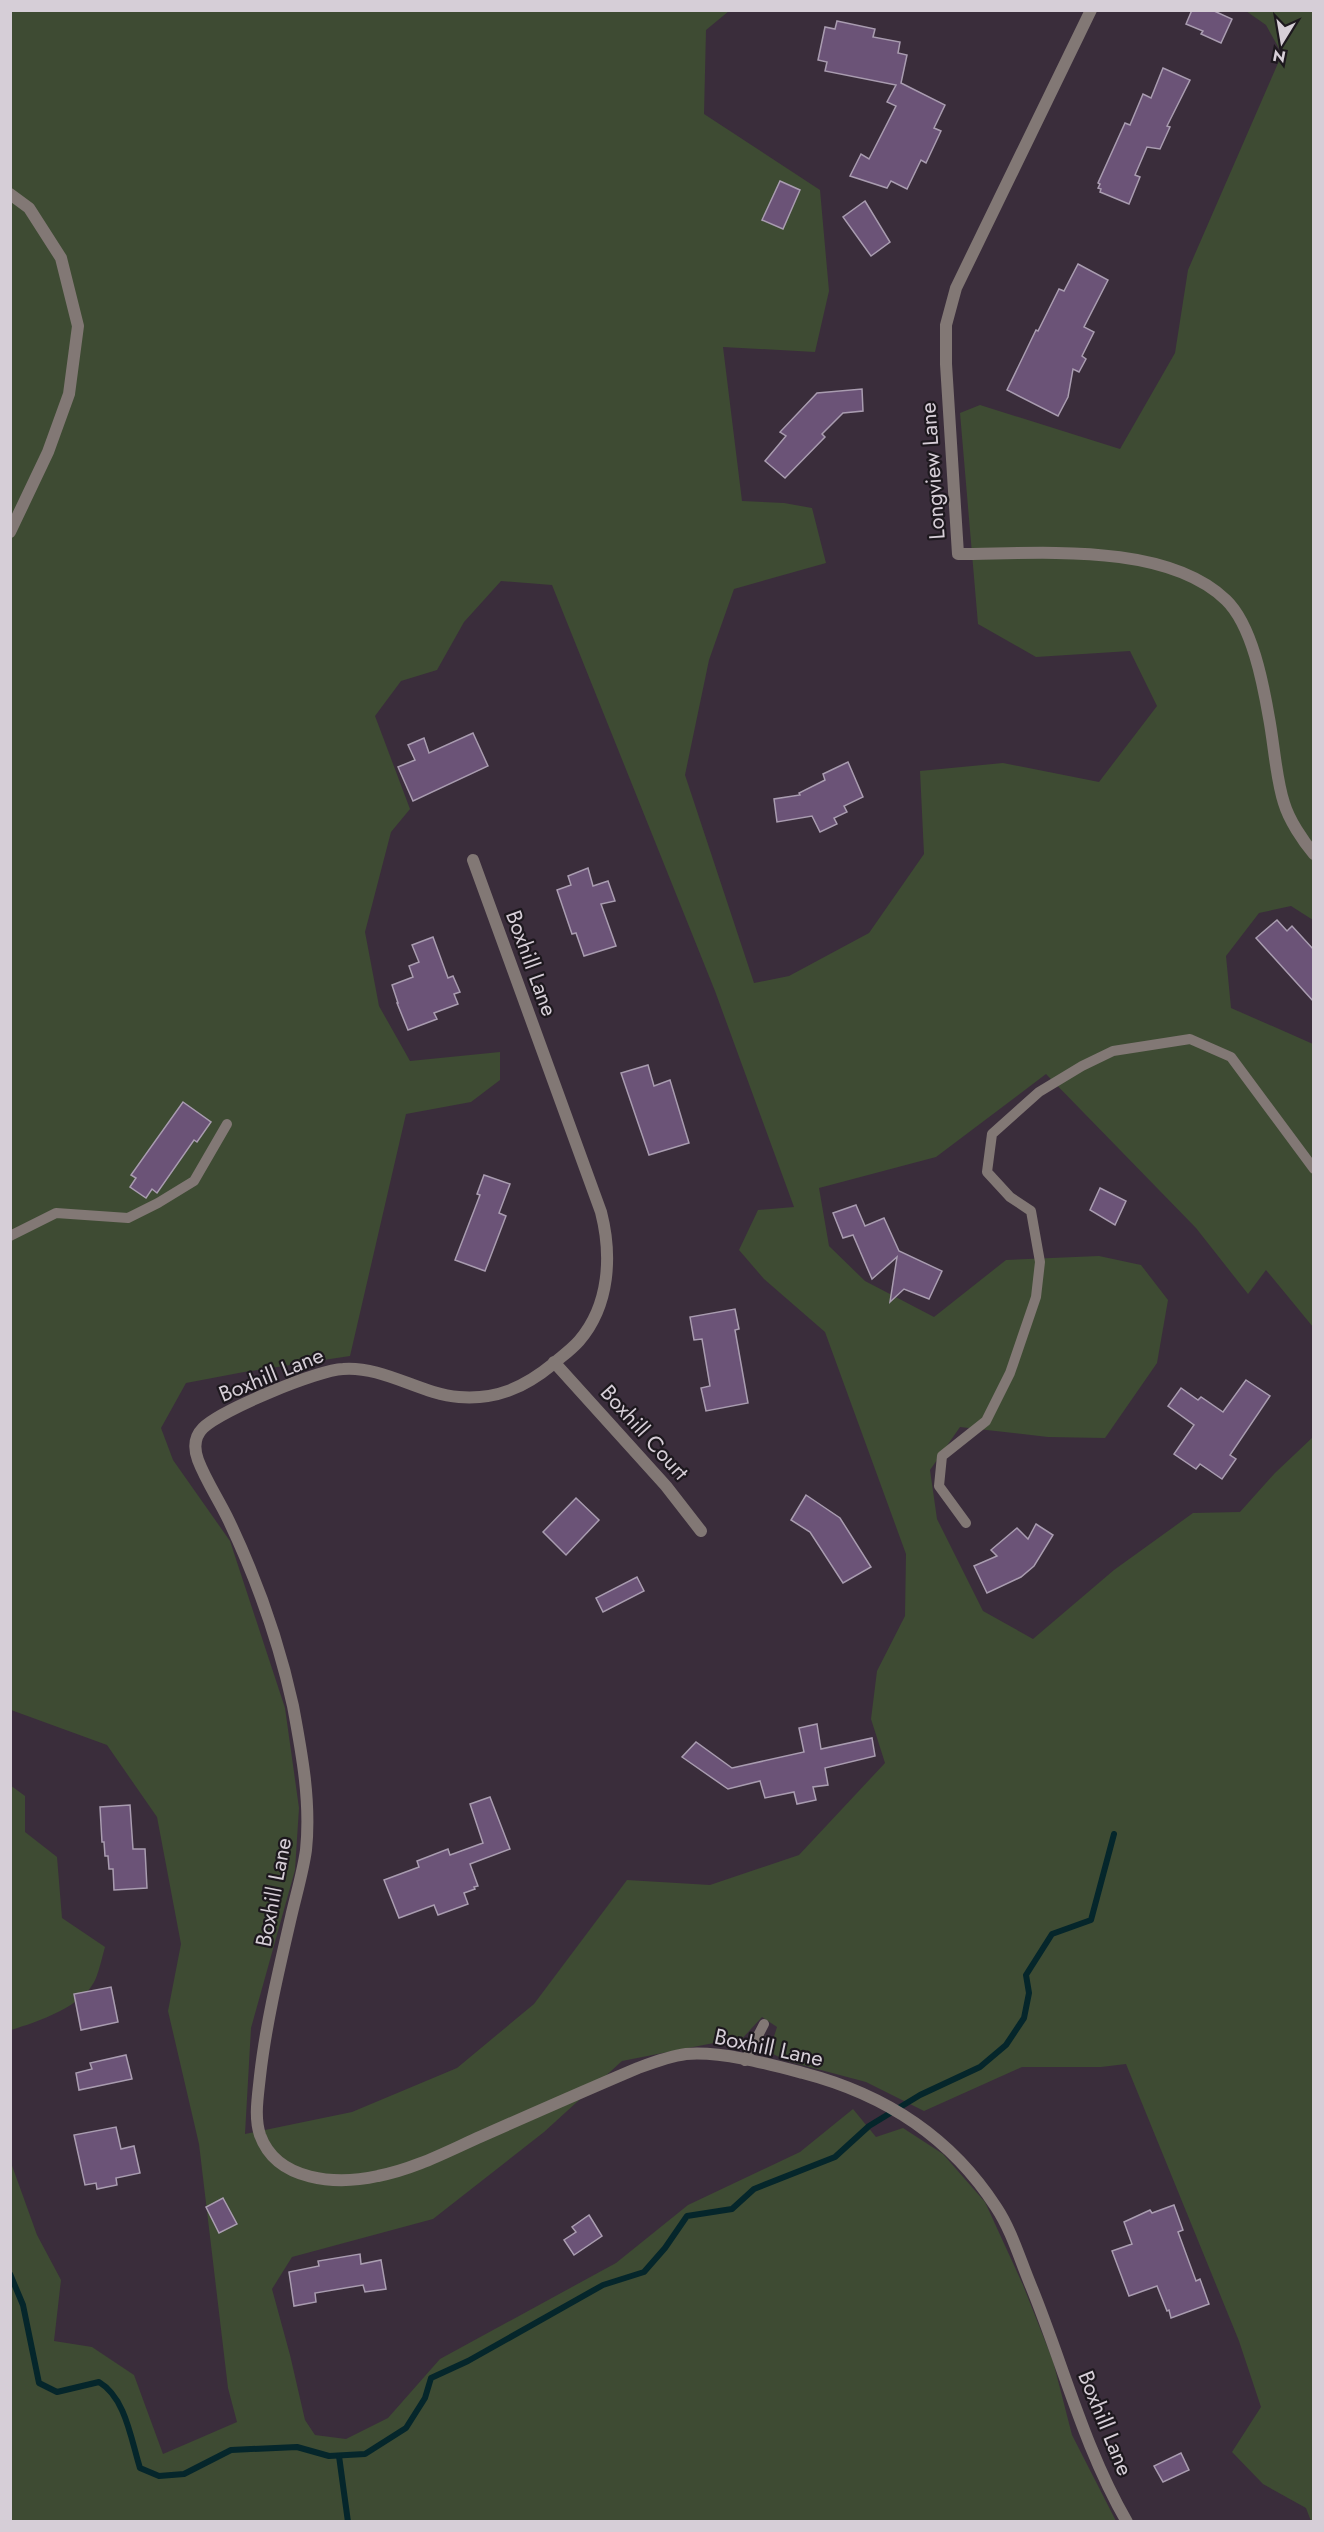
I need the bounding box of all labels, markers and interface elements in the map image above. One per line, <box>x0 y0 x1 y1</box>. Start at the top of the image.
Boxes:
north arrow <box>1252 12 1312 72</box>
text: N <box>1271 44 1288 69</box>
street label: Longview Lane <box>911 401 953 541</box>
street label: Boxhill Lane <box>498 906 566 1020</box>
street label: Boxhill Lane <box>214 1338 328 1410</box>
street label: Boxhill Court <box>593 1377 697 1487</box>
street label: Boxhill Lane <box>247 1835 299 1949</box>
street label: Boxhill Lane <box>712 2020 826 2074</box>
street label: Boxhill Lane <box>1070 2366 1142 2480</box>

